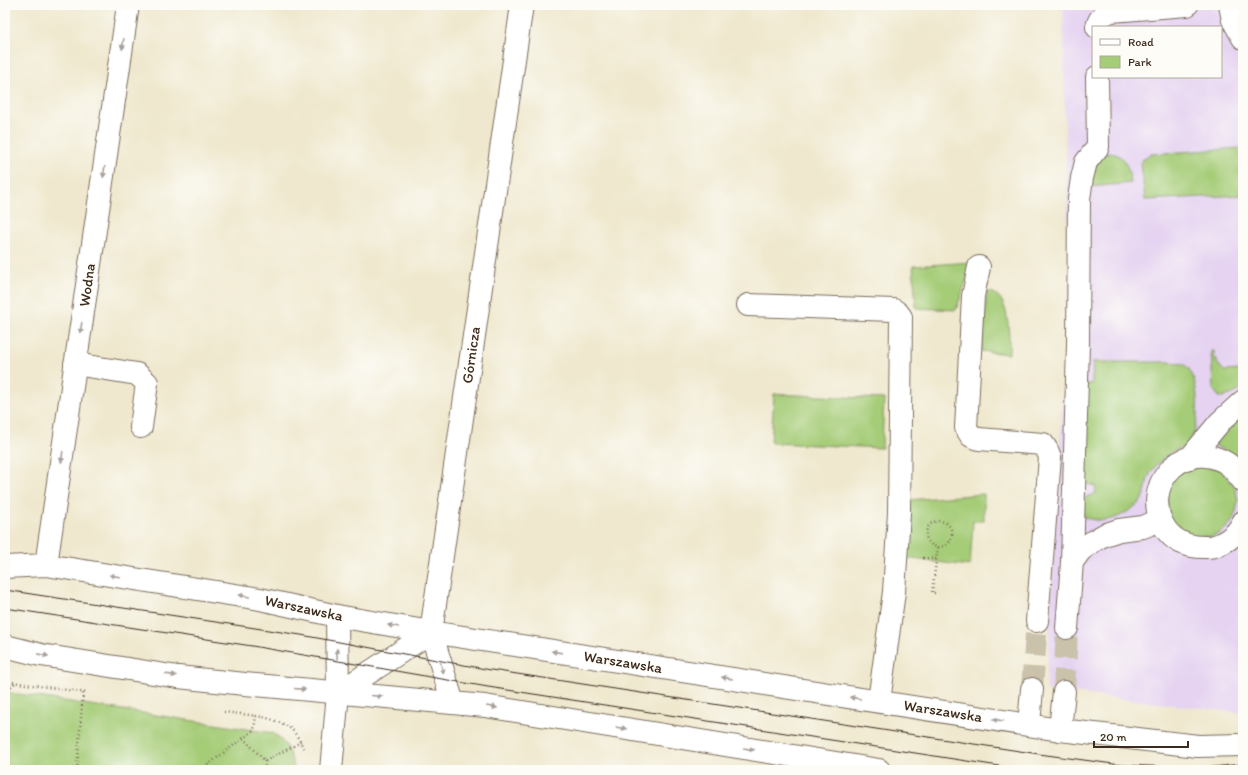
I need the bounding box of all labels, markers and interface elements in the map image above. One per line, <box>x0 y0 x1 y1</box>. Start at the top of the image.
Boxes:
legend <box>1092 26 1222 78</box>
text: Road <box>1128 35 1154 49</box>
one-way arrow <box>120 38 126 50</box>
text: Park <box>1128 55 1152 69</box>
one-way arrow <box>101 166 107 178</box>
street label: Wodna <box>75 262 99 308</box>
one-way arrow <box>78 322 84 335</box>
street label: Górnicza <box>458 325 484 385</box>
one-way arrow <box>59 451 65 463</box>
one-way arrow <box>109 573 121 579</box>
street label: Warszawska <box>263 591 345 625</box>
one-way arrow <box>238 593 250 599</box>
one-way arrow <box>387 622 399 628</box>
one-way arrow <box>334 647 340 660</box>
street label: Warszawska <box>582 647 664 677</box>
one-way arrow <box>551 649 563 655</box>
one-way arrow <box>37 652 49 658</box>
one-way arrow <box>439 662 445 674</box>
one-way arrow <box>165 672 177 678</box>
one-way arrow <box>721 675 733 681</box>
one-way arrow <box>294 686 306 693</box>
one-way arrow <box>371 693 383 700</box>
one-way arrow <box>849 695 861 701</box>
street label: Warszawska <box>902 696 984 726</box>
one-way arrow <box>486 704 498 710</box>
one-way arrow <box>992 717 1004 723</box>
scale bar <box>1094 723 1188 749</box>
one-way arrow <box>614 725 627 731</box>
text: 20 m <box>1100 730 1127 744</box>
one-way arrow <box>743 746 755 752</box>

